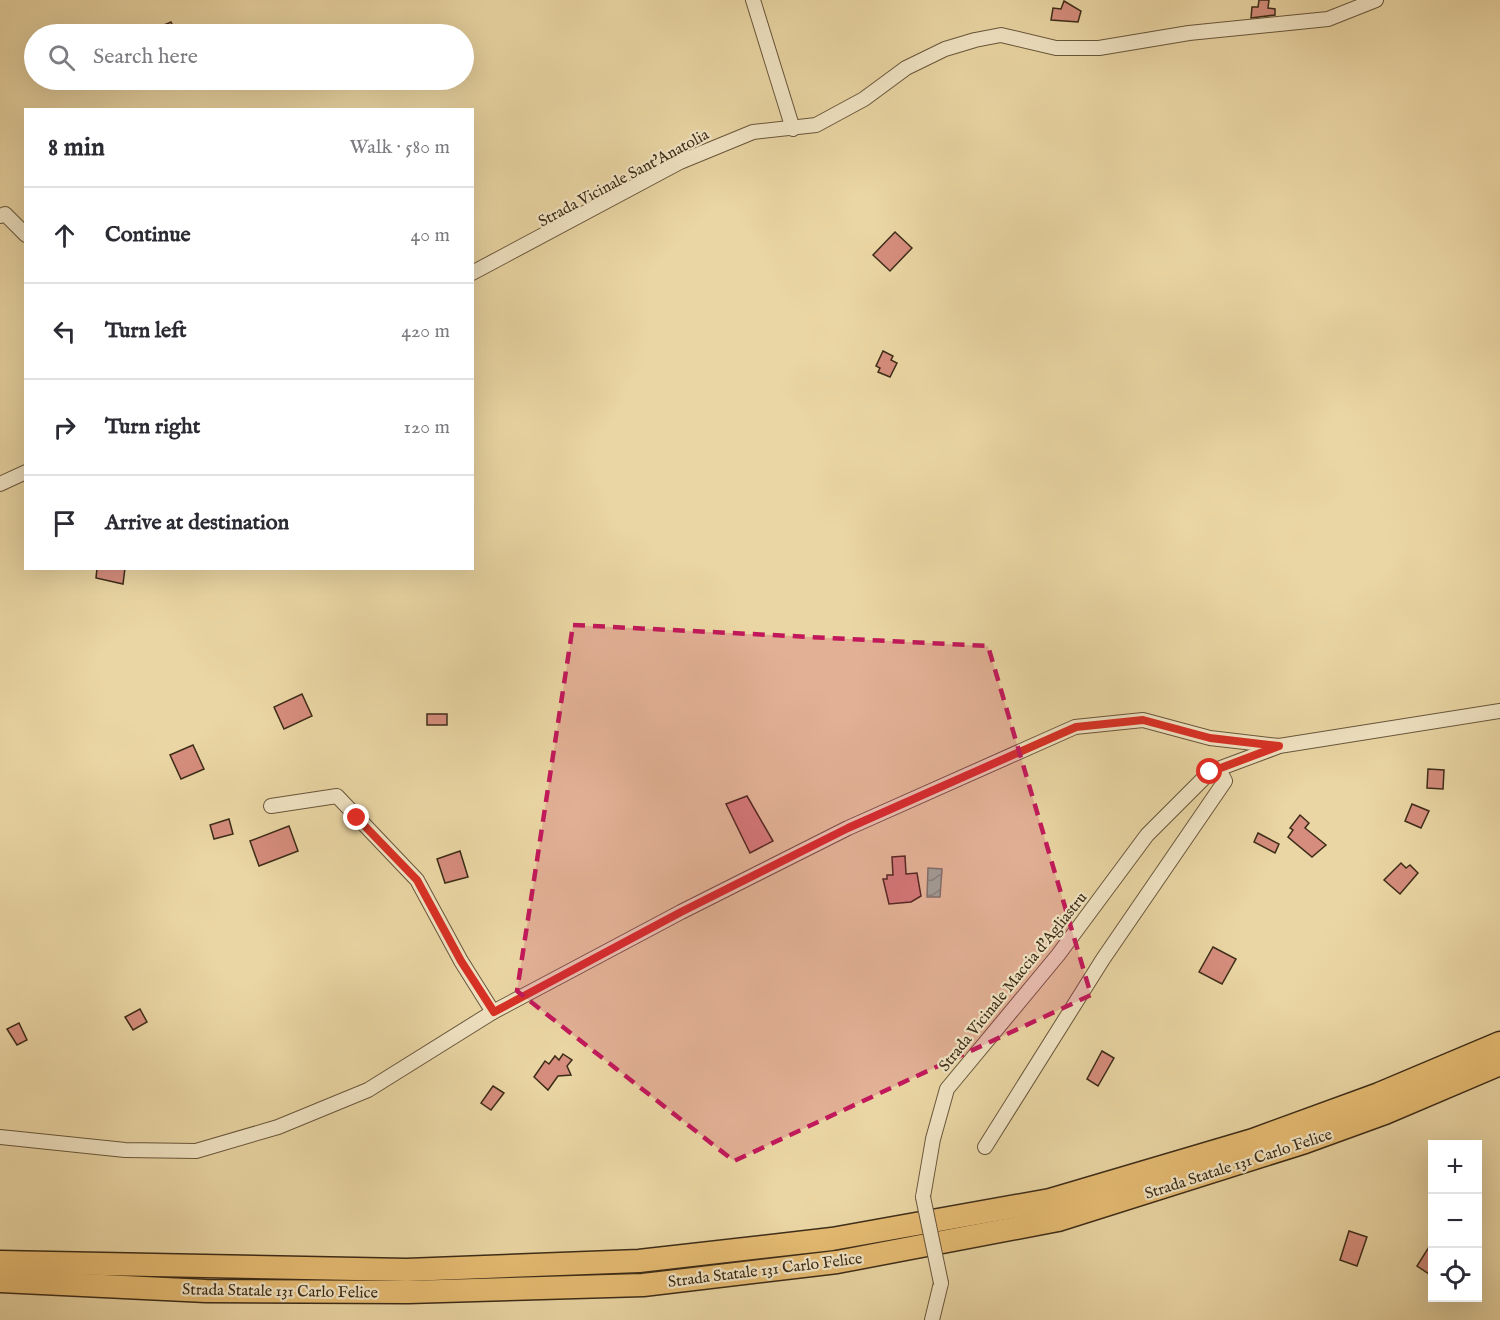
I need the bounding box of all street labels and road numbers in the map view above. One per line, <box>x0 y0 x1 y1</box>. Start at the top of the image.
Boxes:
street label: Strada Vicinale Sant'Anatolia <box>535 125 713 232</box>
street label: Strada Vicinale Maccia d'Agliastru <box>935 889 1092 1076</box>
street label: Strada Statale 131 Carlo Felice <box>1142 1125 1335 1205</box>
street label: Strada Statale 131 Carlo Felice <box>667 1249 864 1293</box>
street label: Strada Statale 131 Carlo Felice <box>182 1280 378 1304</box>

